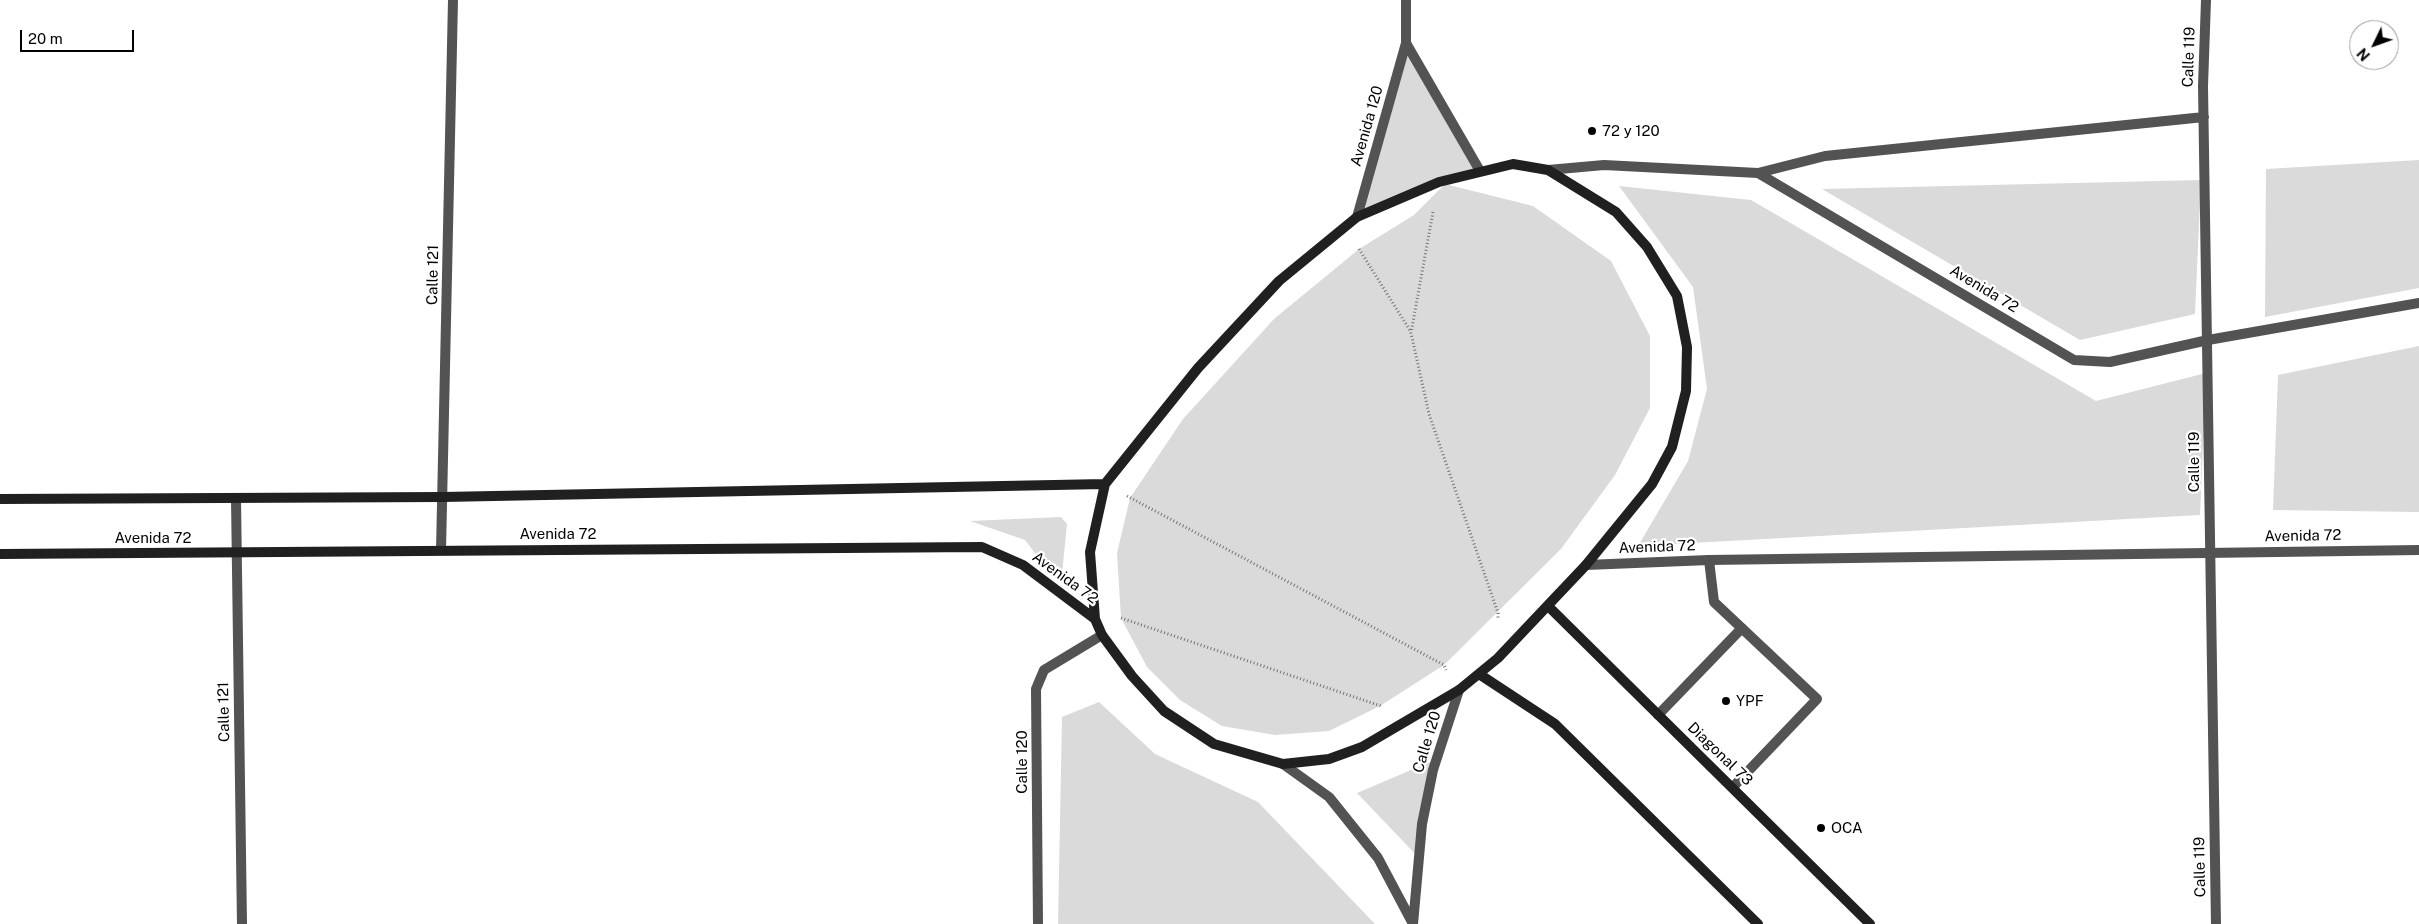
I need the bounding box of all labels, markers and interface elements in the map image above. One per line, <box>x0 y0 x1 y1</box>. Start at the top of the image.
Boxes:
scale bar <box>22 20 136 52</box>
north arrow <box>2349 20 2399 70</box>
street label: Calle 119 <box>2179 26 2199 88</box>
text: 20 m <box>28 30 63 47</box>
text: N <box>2354 45 2373 64</box>
street label: Avenida 120 <box>1347 84 1387 168</box>
place label: 72 y 120 <box>1602 122 1660 140</box>
marker: 72 y 120 <box>1586 125 1598 137</box>
street label: Calle 121 <box>423 245 443 305</box>
street label: Avenida 72 <box>1946 261 2022 317</box>
street label: Calle 119 <box>2185 432 2203 492</box>
street label: Avenida 72 <box>520 525 596 543</box>
street label: Avenida 72 <box>2264 526 2342 546</box>
street label: Avenida 72 <box>115 529 191 547</box>
street label: Avenida 72 <box>1618 537 1696 557</box>
street label: Avenida 72 <box>1029 548 1101 608</box>
street label: Calle 121 <box>214 682 234 742</box>
place label: YPF <box>1736 692 1764 710</box>
marker: YPF <box>1720 695 1732 707</box>
street label: Calle 120 <box>1409 709 1445 775</box>
street label: Diagonal 73 <box>1684 719 1756 789</box>
street label: Calle 120 <box>1013 730 1031 794</box>
place label: OCA <box>1831 819 1863 837</box>
marker: OCA <box>1815 822 1827 834</box>
street label: Calle 119 <box>2190 836 2210 898</box>

